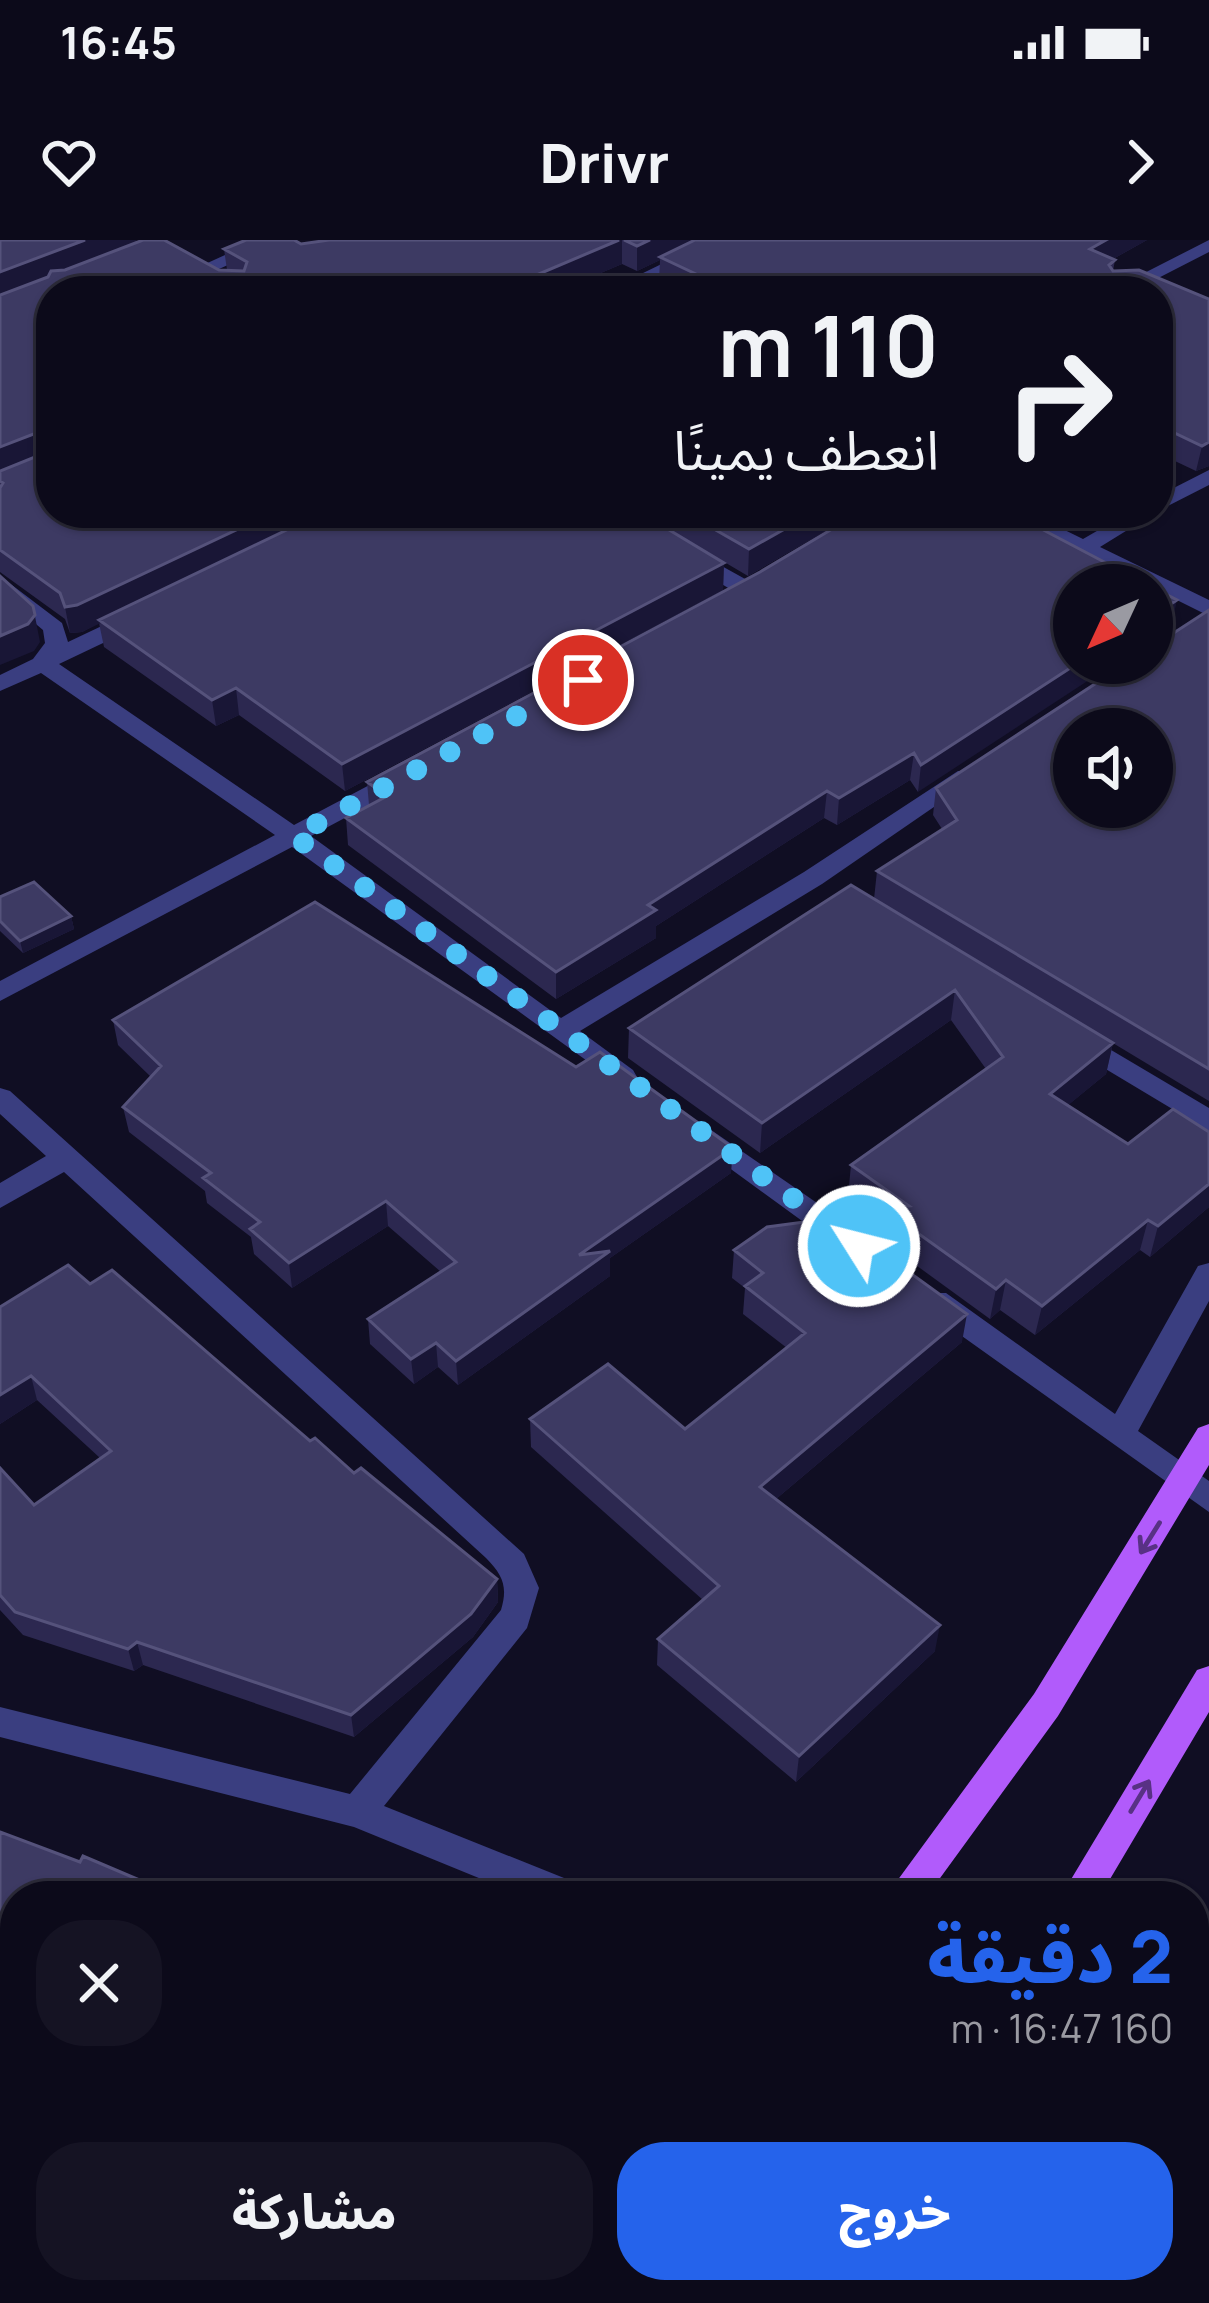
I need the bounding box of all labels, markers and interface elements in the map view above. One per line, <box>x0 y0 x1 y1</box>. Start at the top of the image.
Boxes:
text: 16:45 <box>60 11 177 73</box>
text: Drivr <box>540 125 669 199</box>
icon: heart <box>36 129 102 195</box>
icon: forward <box>1107 129 1173 195</box>
text: 110 m <box>718 287 939 402</box>
icon: right <box>981 324 1137 480</box>
text: انعطف يمينًا <box>673 412 939 486</box>
north arrow <box>1053 564 1173 684</box>
map controls <box>1053 564 1173 828</box>
pin <box>532 629 634 731</box>
icon: arrive <box>550 647 616 713</box>
button: sound <box>1053 708 1173 828</box>
position arrow <box>796 1183 922 1309</box>
one-way arrow <box>1138 1520 1162 1554</box>
one-way arrow <box>1128 1780 1152 1814</box>
text: 2 دقيقة <box>927 1906 1173 2005</box>
button: close <box>36 1920 162 2046</box>
text: 160 m · 16:47 <box>951 2001 1173 2055</box>
button: مشاركة <box>36 2142 593 2280</box>
button: خروج <box>617 2142 1173 2280</box>

